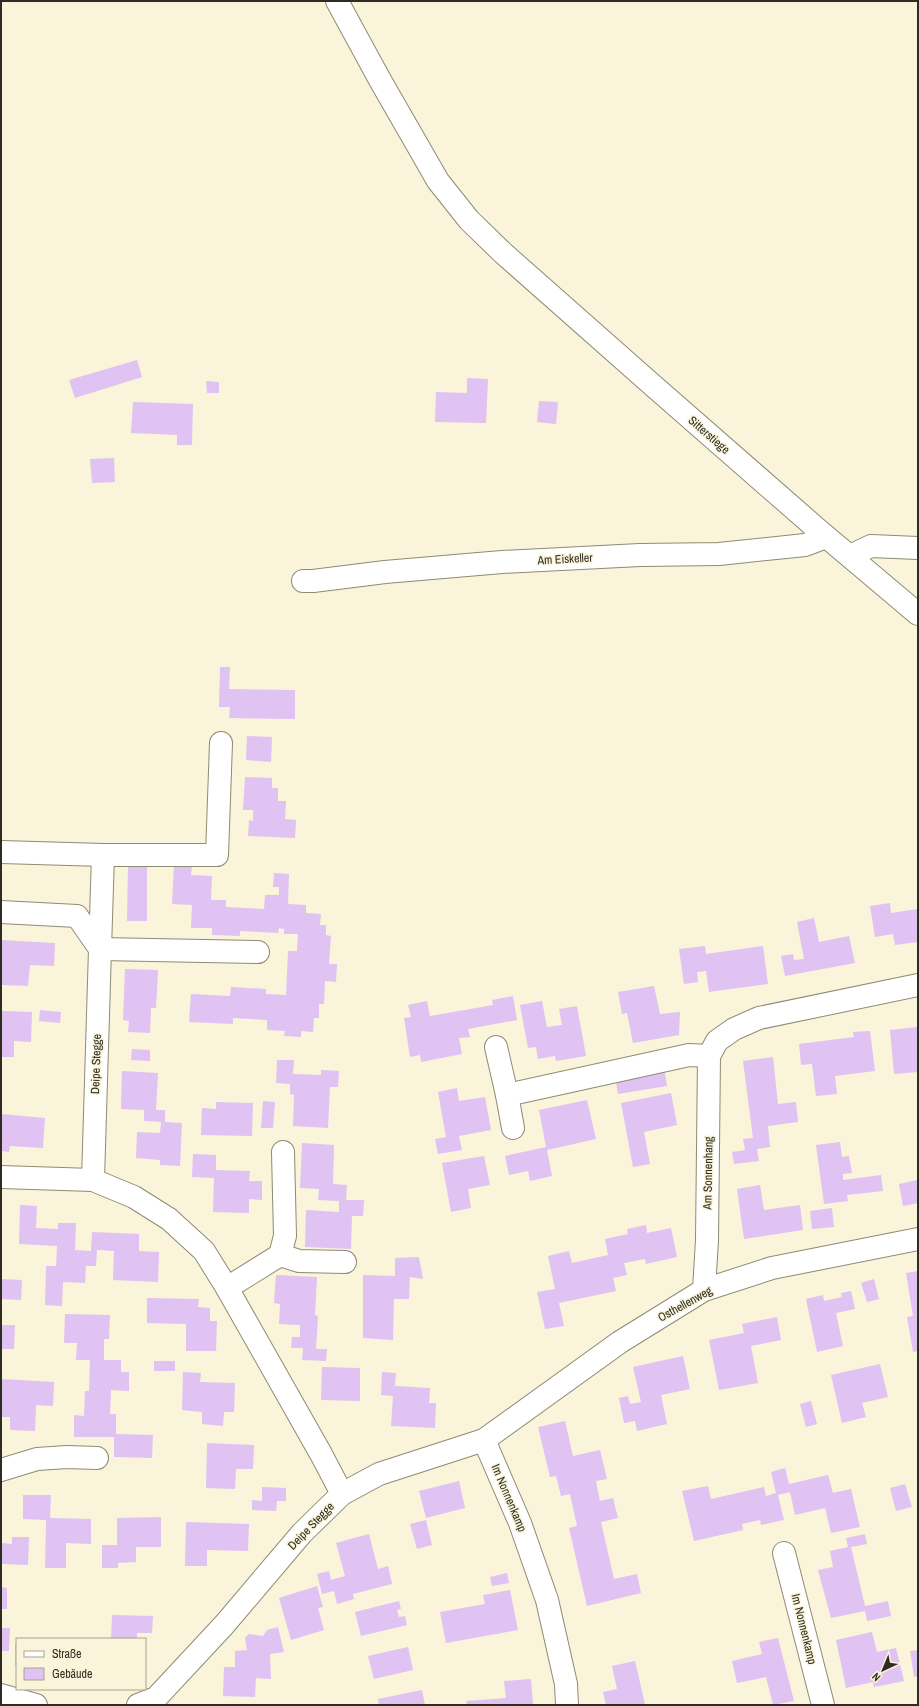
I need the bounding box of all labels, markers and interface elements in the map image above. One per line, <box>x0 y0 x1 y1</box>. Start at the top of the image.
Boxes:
street label: Sitterstiege <box>685 412 733 458</box>
street label: Am Eiskeller <box>536 550 594 568</box>
street label: Deipe Stegge <box>87 1034 105 1094</box>
street label: Am Sonnenhang <box>699 1136 717 1211</box>
street label: Osthellenweg <box>655 1282 715 1325</box>
street label: Im Nonnenkamp <box>488 1462 530 1534</box>
street label: Deipe Stegge <box>284 1499 338 1553</box>
street label: Im Nonnenkamp <box>788 1592 820 1666</box>
legend <box>16 1638 146 1690</box>
text: Straße <box>52 1646 82 1662</box>
north arrow <box>863 1650 903 1690</box>
text: Gebäude <box>52 1666 93 1682</box>
text: N <box>869 1670 883 1684</box>

